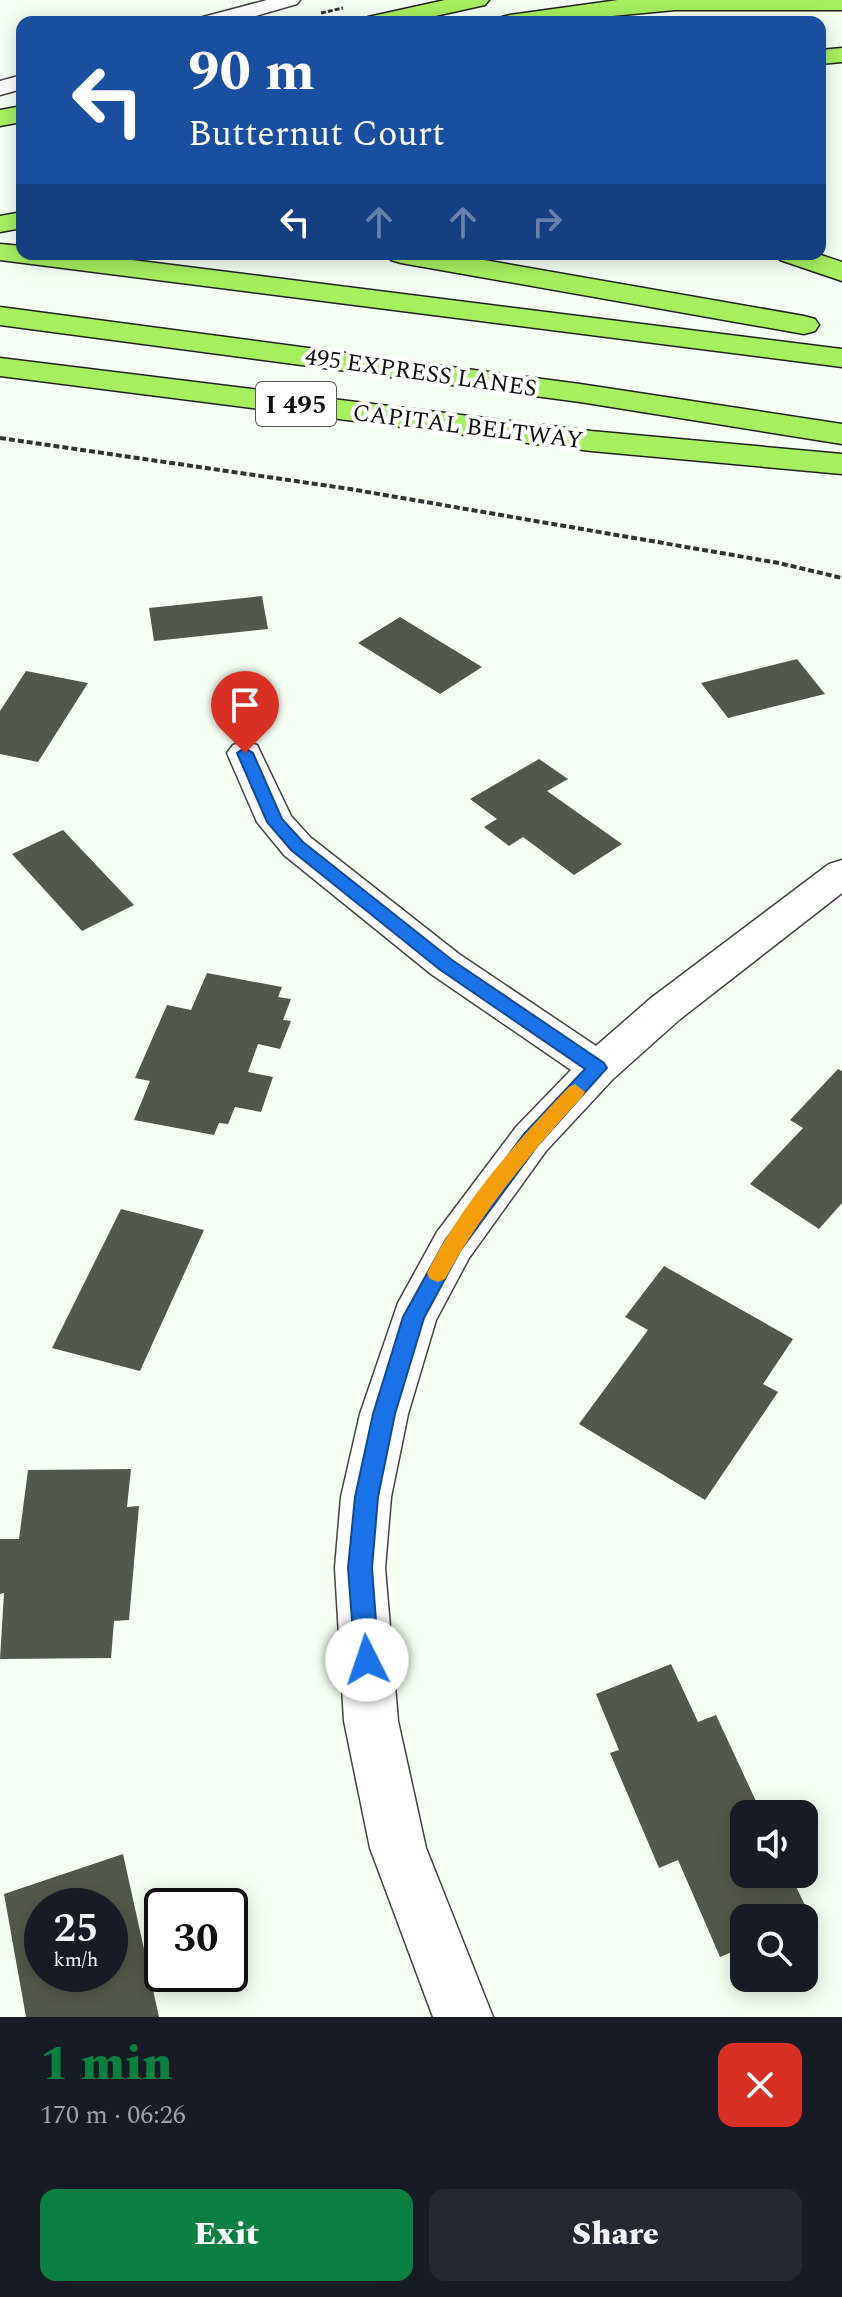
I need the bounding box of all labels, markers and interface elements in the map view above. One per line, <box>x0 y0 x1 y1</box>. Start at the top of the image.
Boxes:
text: 90 m <box>188 30 315 115</box>
icon: left <box>56 48 160 152</box>
text: Butternut Court <box>188 107 445 162</box>
icon: left <box>273 200 317 244</box>
icon: ahead <box>357 200 401 244</box>
icon: ahead <box>441 200 485 244</box>
icon: right <box>525 200 569 244</box>
street label: 495 EXPRESS LANES <box>303 339 539 407</box>
road number: I 495 <box>256 382 336 426</box>
street label: CAPITAL BELTWAY <box>351 395 585 459</box>
pin <box>211 671 279 753</box>
icon: arrive <box>223 683 267 727</box>
position arrow <box>325 1618 409 1702</box>
map controls <box>730 1800 818 1992</box>
button: sound <box>730 1800 818 1888</box>
speed limit sign: 30 <box>144 1888 248 1992</box>
text: 25 <box>54 1899 98 1960</box>
button: search <box>730 1904 818 1992</box>
text: km/h <box>54 1945 99 1975</box>
text: 1 min <box>40 2028 173 2101</box>
button: close <box>718 2043 802 2127</box>
text: 170 m · 06:26 <box>40 2095 186 2135</box>
button: Exit <box>40 2189 413 2281</box>
button: Share <box>429 2189 802 2281</box>

